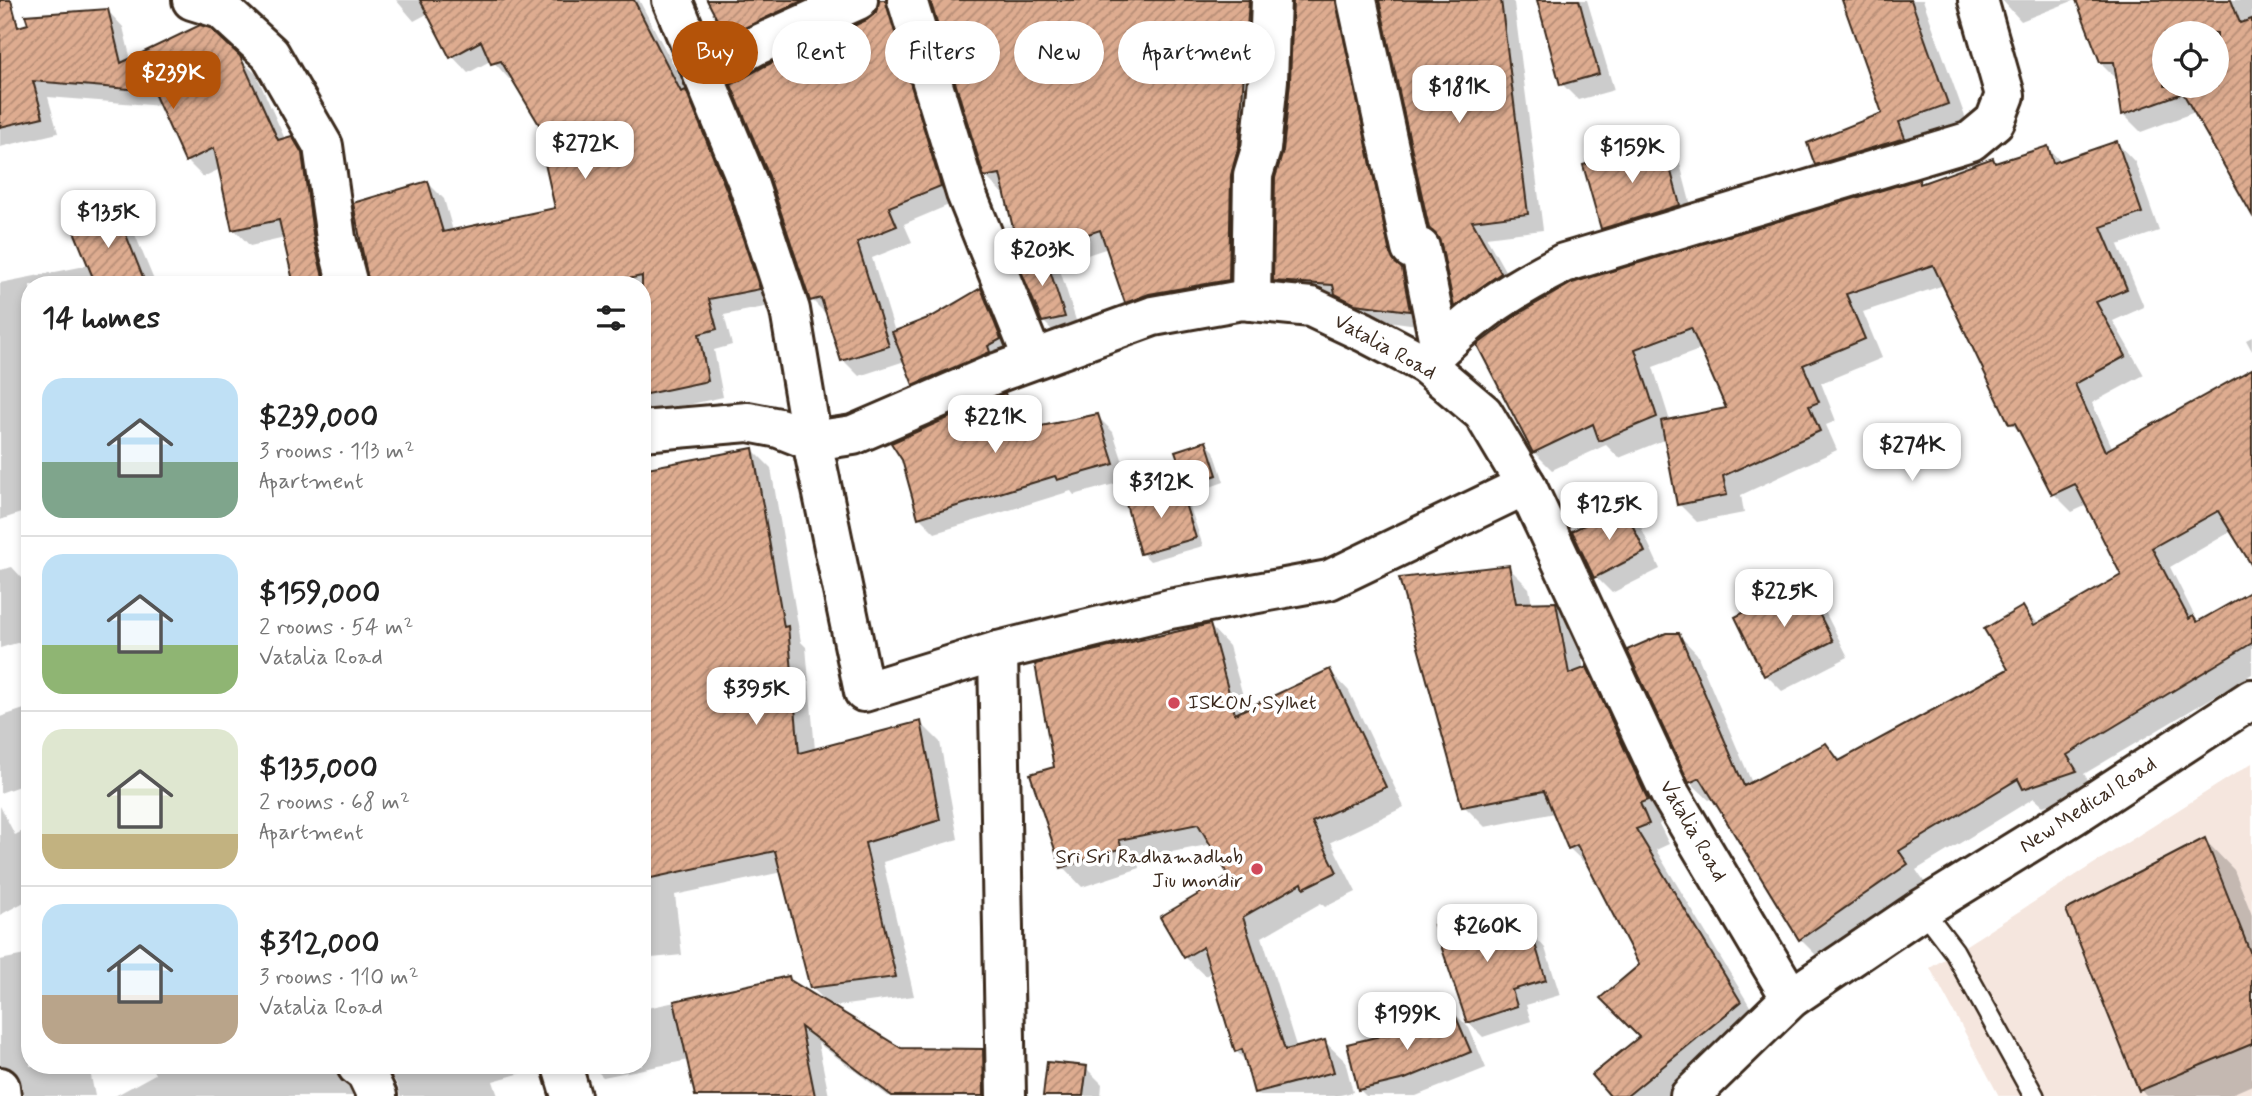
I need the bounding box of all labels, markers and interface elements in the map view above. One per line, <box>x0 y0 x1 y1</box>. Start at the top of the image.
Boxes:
chip: Buy <box>672 21 758 84</box>
chip: Rent <box>772 21 871 84</box>
chip: Filters <box>885 21 1000 84</box>
chip: New <box>1014 21 1104 84</box>
chip: Apartment <box>1118 21 1275 84</box>
map controls <box>2152 21 2229 98</box>
button: locate <box>2152 21 2229 98</box>
pin: $239K <box>124 52 222 111</box>
text: $239K <box>142 59 204 89</box>
pin: $181K <box>1410 66 1508 125</box>
text: $181K <box>1428 73 1490 103</box>
pin: $272K <box>536 122 634 181</box>
pin: $159K <box>1583 125 1681 185</box>
text: $272K <box>552 129 618 159</box>
text: $159K <box>1600 133 1664 163</box>
pin: $135K <box>59 190 157 250</box>
text: $135K <box>77 198 139 228</box>
pin: $203K <box>993 229 1091 288</box>
text: $203K <box>1010 236 1074 266</box>
text: 14 homes <box>42 299 160 338</box>
icon: filters <box>592 299 630 337</box>
street label: Vatalia Road <box>1329 307 1441 387</box>
pin: $221K <box>946 396 1044 455</box>
text: $239,000 <box>259 398 378 437</box>
text: $221K <box>964 403 1026 433</box>
icon: home <box>98 406 182 490</box>
pin: $274K <box>1863 424 1961 483</box>
text: $274K <box>1879 431 1945 461</box>
text: 3 rooms · 113 m² <box>259 437 414 467</box>
pin: $312K <box>1112 461 1210 520</box>
text: Apartment <box>259 467 364 497</box>
text: $312K <box>1129 468 1193 498</box>
pin: $125K <box>1560 482 1658 542</box>
text: $125K <box>1577 490 1641 520</box>
pin: $225K <box>1735 570 1833 629</box>
text: $159,000 <box>259 574 380 613</box>
text: $225K <box>1751 577 1817 607</box>
icon: home <box>98 582 182 666</box>
text: 2 rooms · 54 m² <box>259 613 413 643</box>
text: Vatalia Road <box>259 643 383 673</box>
pin: $395K <box>707 668 805 727</box>
text: $395K <box>723 675 789 705</box>
place label: ISKON, Sylhet <box>1188 689 1317 717</box>
marker: ISKON, Sylhet <box>1166 695 1182 711</box>
text: $135,000 <box>259 749 378 788</box>
street label: New Medical Road <box>2014 750 2162 860</box>
icon: home <box>98 757 182 841</box>
street label: Vatalia Road <box>1653 775 1733 887</box>
text: 2 rooms · 68 m² <box>259 788 410 818</box>
text: Apartment <box>259 818 364 848</box>
place label: Sri Sri Radhamadhob Jiu mondir <box>1055 843 1243 895</box>
marker: Sri Sri Radhamadhob Jiu mondir <box>1249 861 1265 877</box>
pin: $260K <box>1438 904 1536 964</box>
text: $260K <box>1453 912 1521 942</box>
text: $312,000 <box>259 924 379 963</box>
icon: home <box>98 932 182 1016</box>
text: 3 rooms · 110 m² <box>259 963 419 993</box>
pin: $199K <box>1358 992 1456 1052</box>
text: Vatalia Road <box>259 993 383 1023</box>
text: $199K <box>1374 1000 1440 1030</box>

